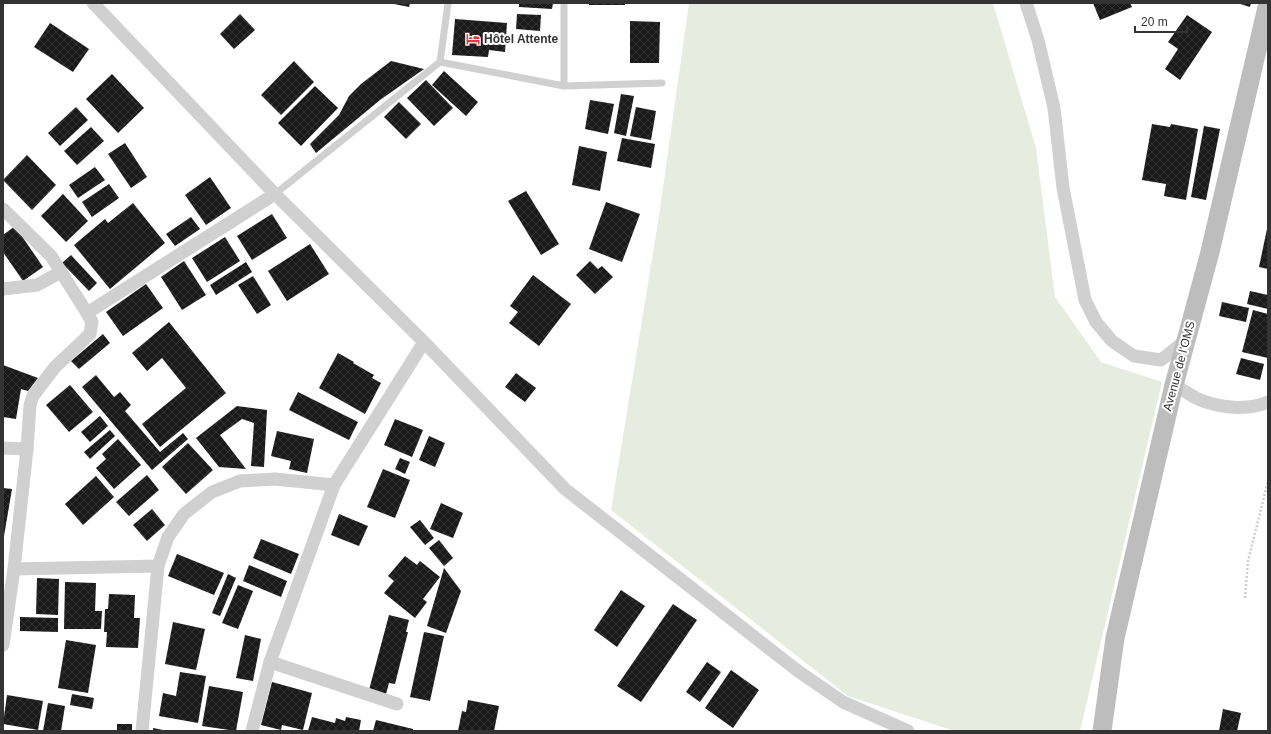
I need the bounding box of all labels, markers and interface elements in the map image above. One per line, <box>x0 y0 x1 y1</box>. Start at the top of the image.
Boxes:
scale bar <box>1135 8 1187 34</box>
text: 20 m <box>1141 15 1168 29</box>
hotel icon: Hôtel Attente <box>465 31 481 47</box>
place label: Hôtel Attente <box>484 32 559 46</box>
street label: Avenue de l'OMS <box>1160 319 1198 413</box>

